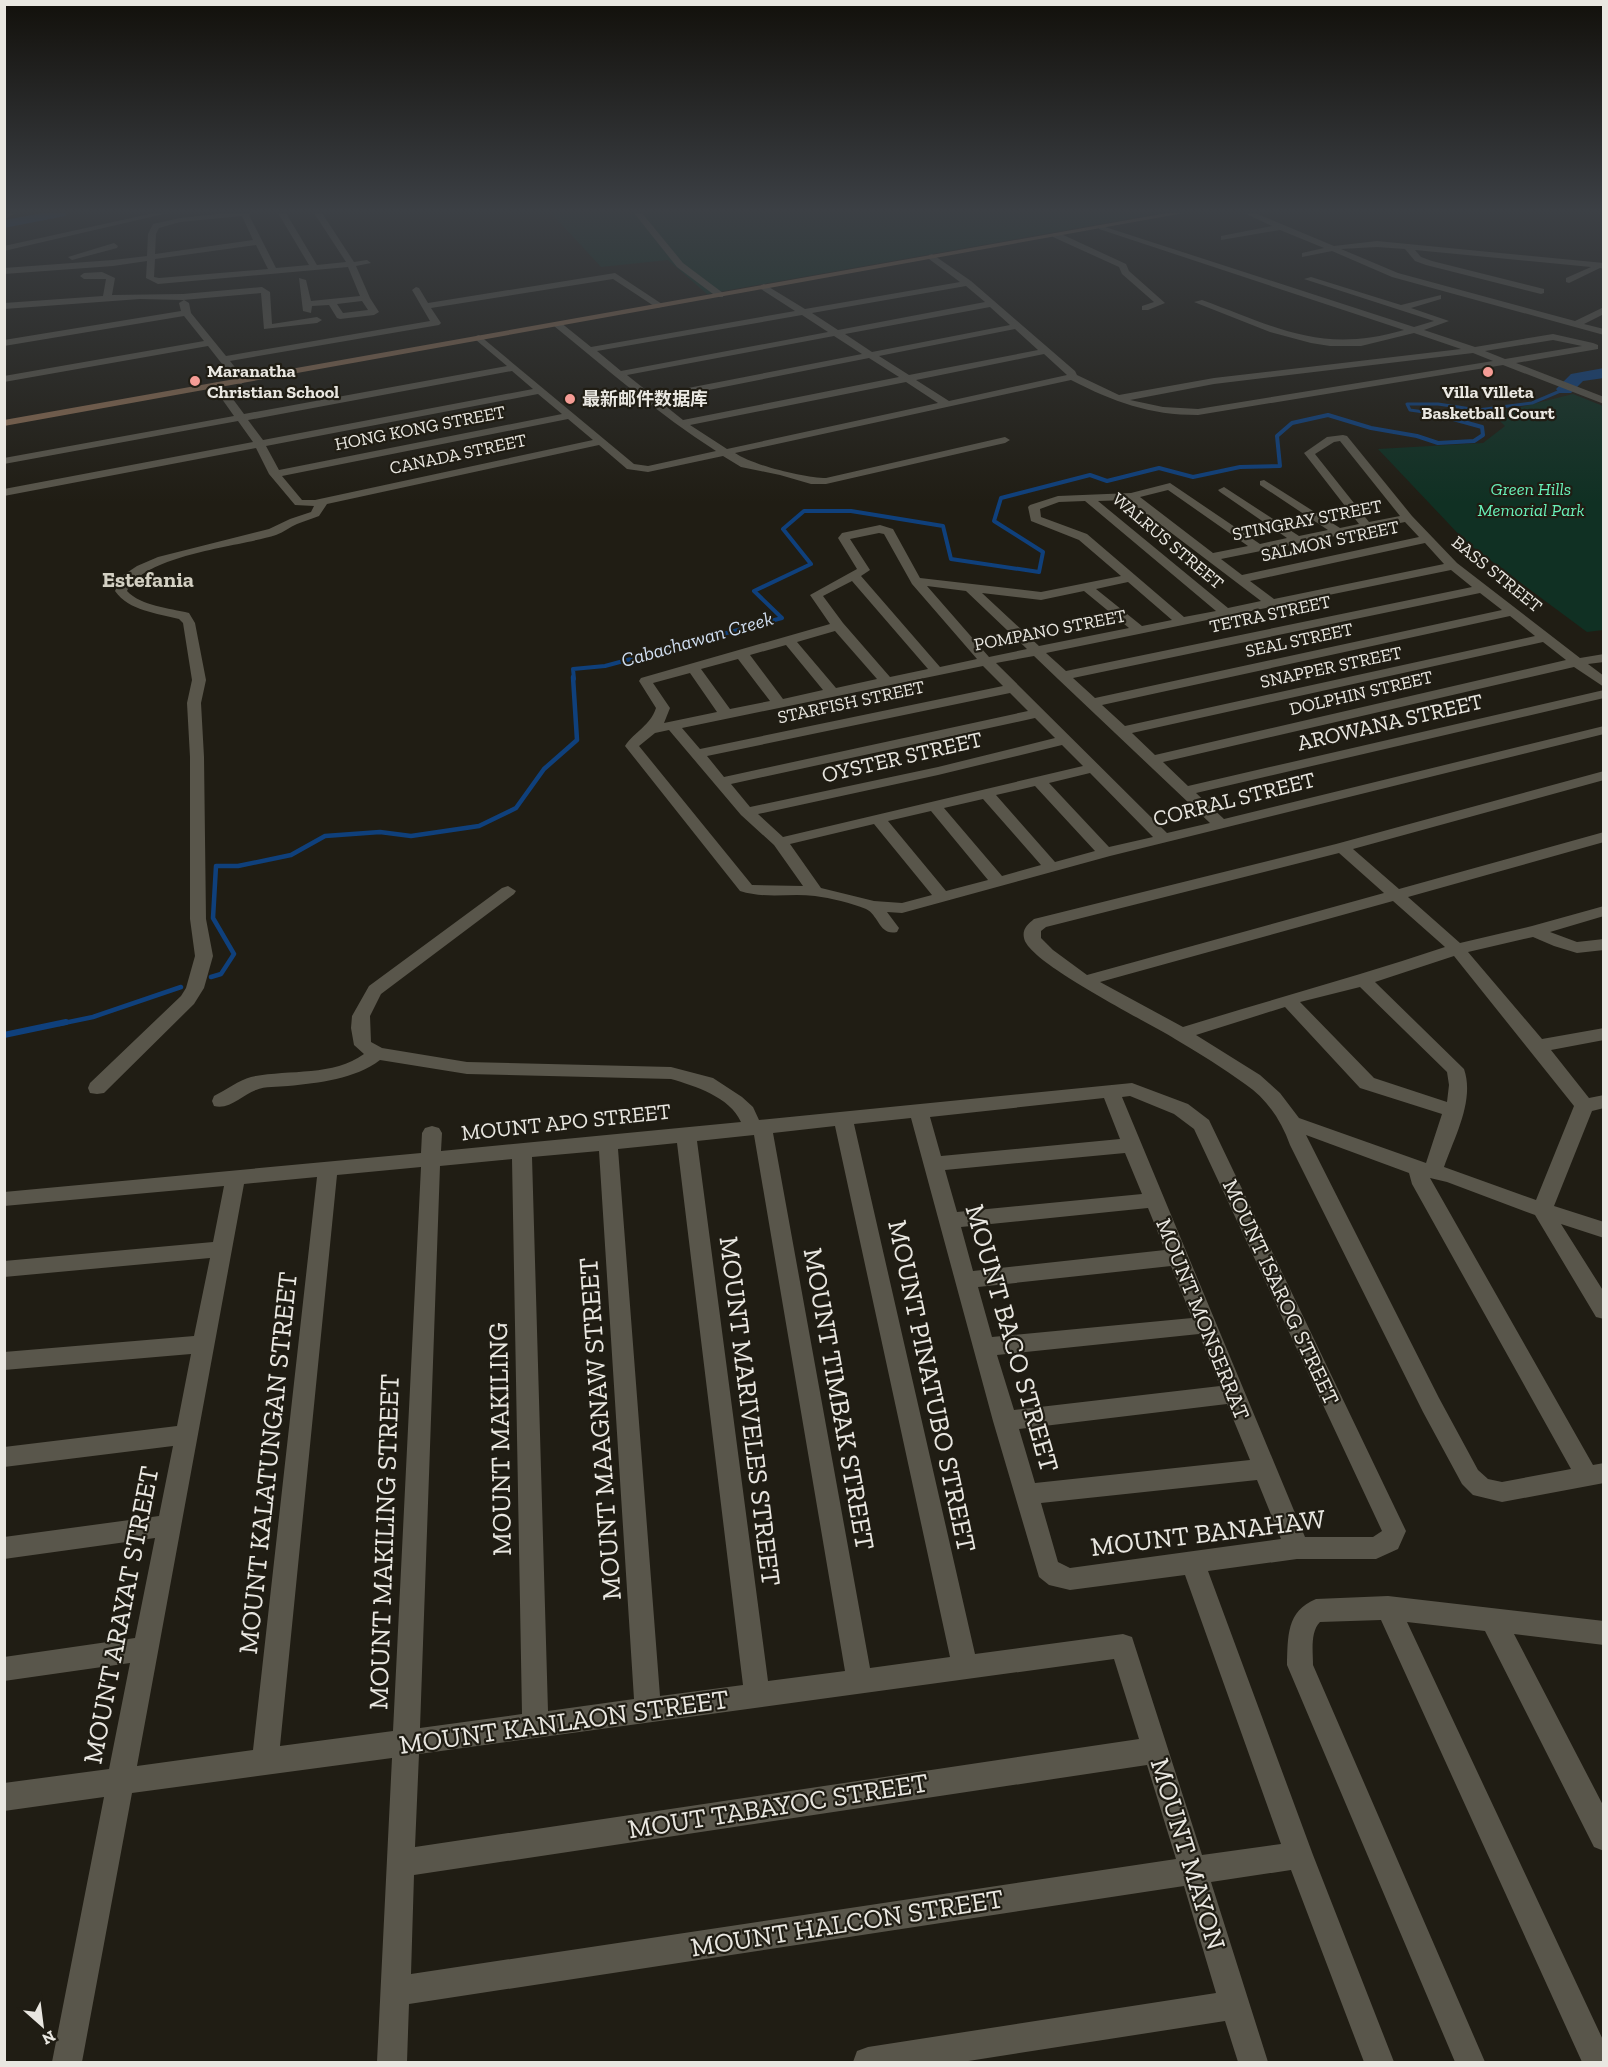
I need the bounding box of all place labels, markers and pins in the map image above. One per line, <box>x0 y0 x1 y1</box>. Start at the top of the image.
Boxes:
place label: Maranatha Christian School <box>207 360 339 403</box>
marker: Villa Villeta Basketball Court <box>1481 365 1495 379</box>
marker: Maranatha Christian School <box>188 374 202 388</box>
place label: Villa Villeta Basketball Court <box>1421 381 1556 424</box>
place label: 最新邮件数据库 <box>582 388 708 410</box>
marker: 最新邮件数据库 <box>563 392 577 406</box>

